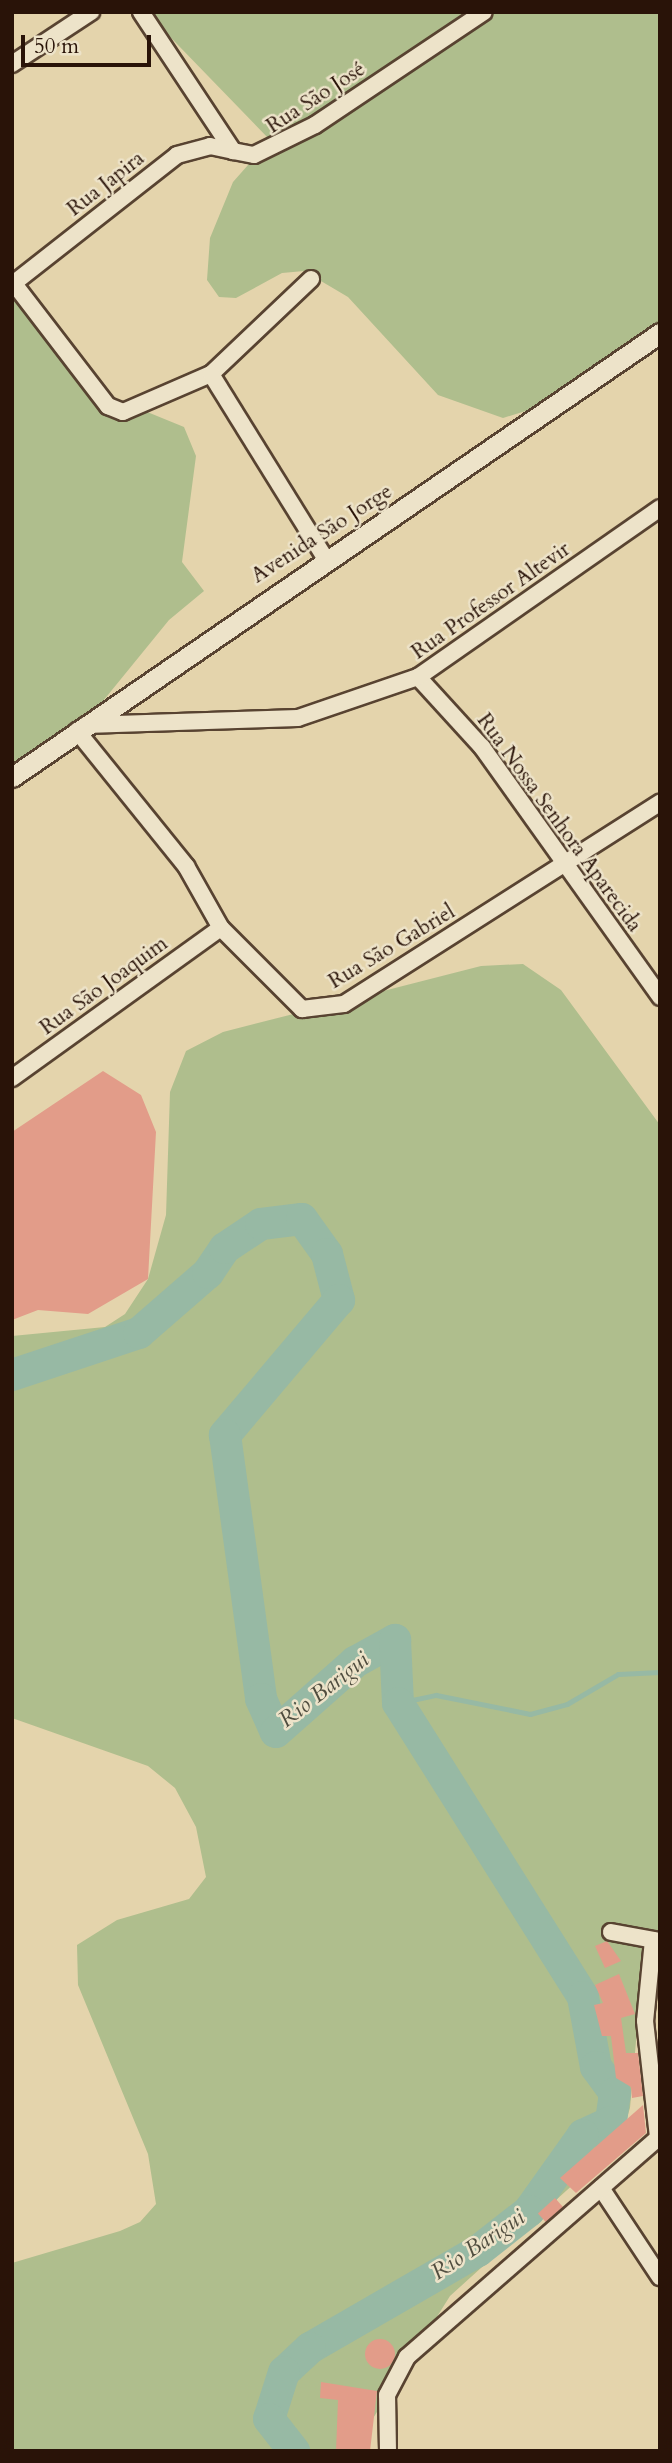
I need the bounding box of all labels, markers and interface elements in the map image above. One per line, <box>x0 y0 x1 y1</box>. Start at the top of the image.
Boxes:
scale bar <box>24 21 154 65</box>
text: 50 m <box>34 32 79 61</box>
street label: Rua São José <box>262 57 370 139</box>
street label: Rua Japira <box>62 146 150 222</box>
street label: Avenida São Jorge <box>247 479 397 589</box>
street label: Rua Professor Altevir <box>407 537 575 665</box>
street label: Rua Nossa Senhora Aparecida <box>471 709 647 937</box>
street label: Rua São Gabriel <box>324 899 460 995</box>
street label: Rua São Joaquim <box>35 931 173 1041</box>
water label: Rio Barigui <box>273 1646 375 1734</box>
water label: Rio Barigui <box>426 2204 530 2286</box>

